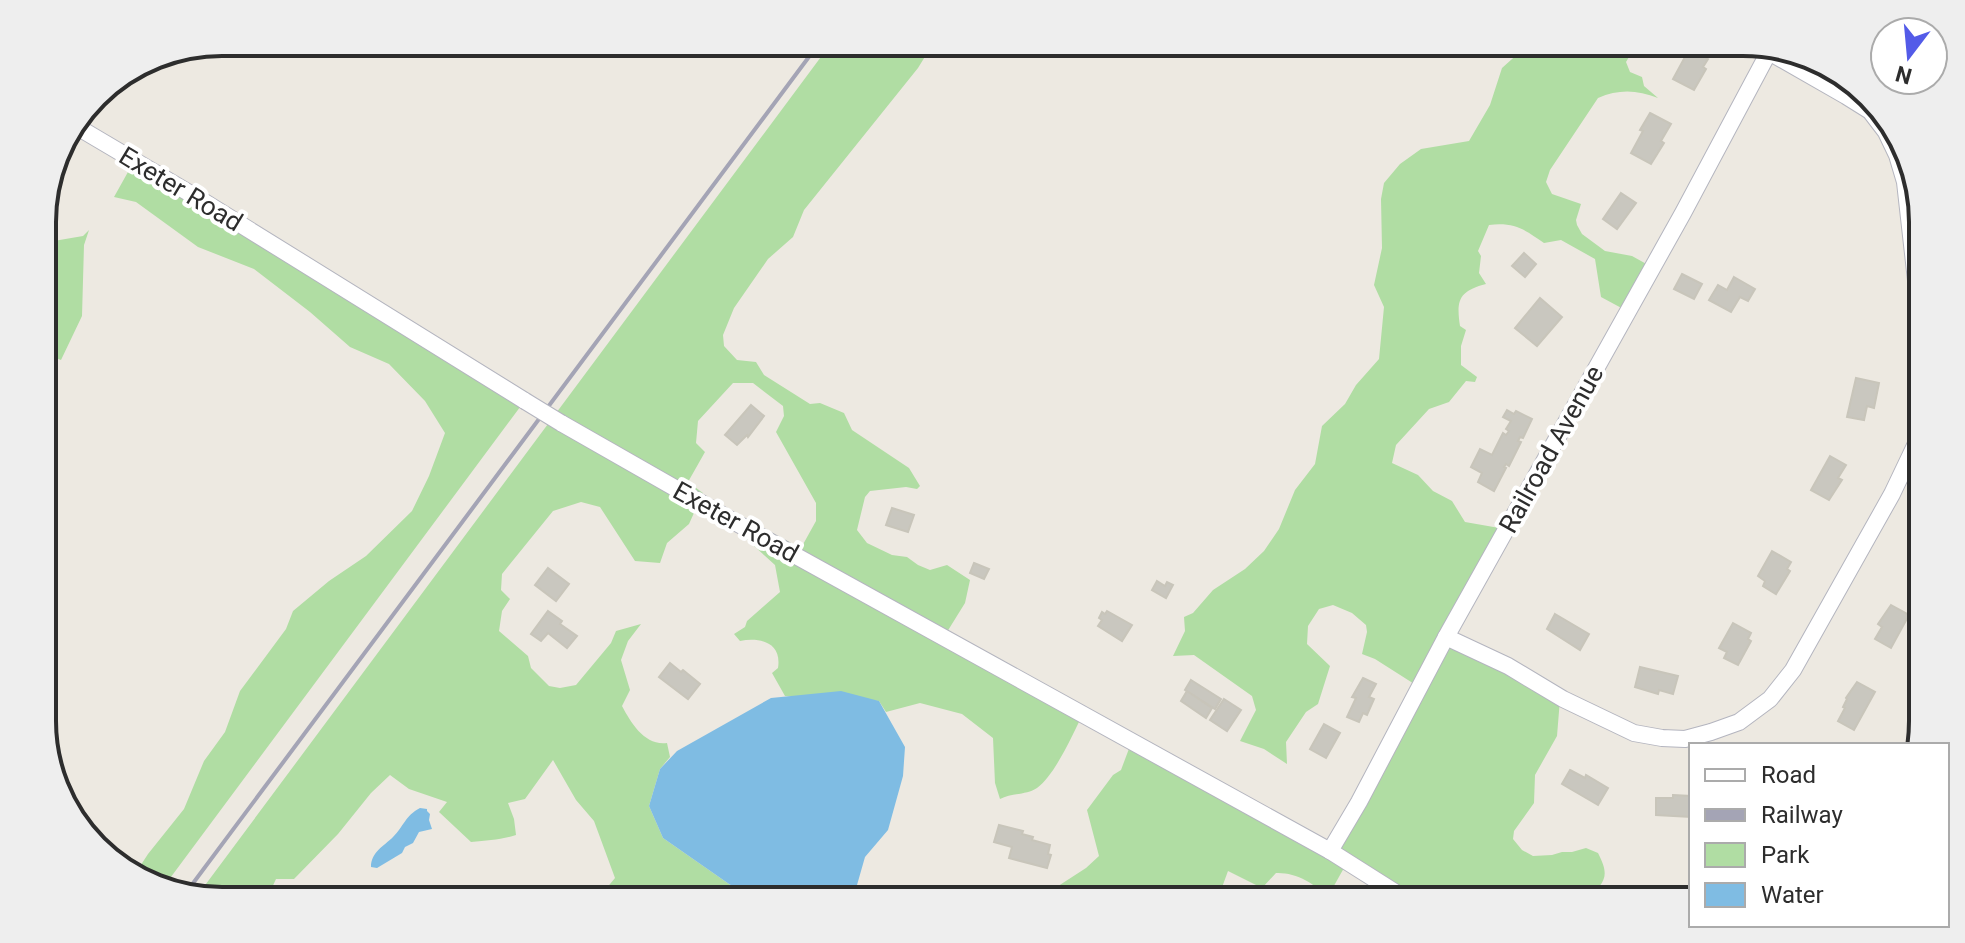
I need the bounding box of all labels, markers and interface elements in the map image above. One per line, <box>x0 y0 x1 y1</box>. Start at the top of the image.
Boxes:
north arrow <box>1869 16 1949 96</box>
text: N <box>1893 61 1915 89</box>
street label: Exeter Road <box>114 140 248 238</box>
street label: Railroad Avenue <box>1493 360 1609 538</box>
street label: Exeter Road <box>668 475 804 569</box>
legend <box>1689 743 1949 927</box>
text: Road <box>1761 761 1816 789</box>
text: Railway <box>1761 801 1843 829</box>
text: Park <box>1761 841 1810 869</box>
text: Water <box>1761 881 1824 909</box>

